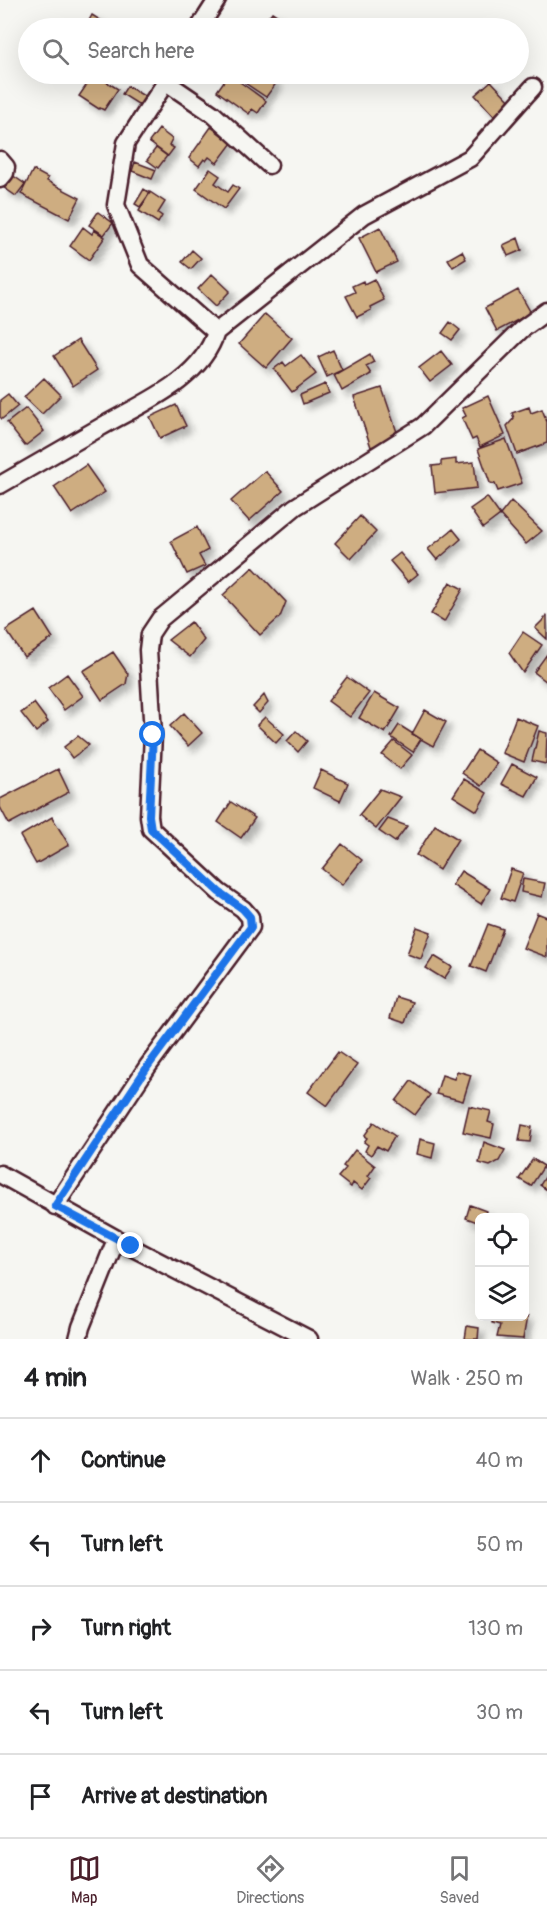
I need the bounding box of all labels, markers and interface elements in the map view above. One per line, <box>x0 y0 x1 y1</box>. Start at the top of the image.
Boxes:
search box <box>18 18 529 84</box>
icon: search <box>39 35 72 68</box>
text: Search here <box>87 37 194 65</box>
route start <box>139 721 165 747</box>
map controls <box>475 1213 529 1321</box>
button: locate <box>475 1213 529 1267</box>
route end <box>117 1232 143 1258</box>
button: layers <box>475 1267 529 1321</box>
text: 4 min <box>24 1362 87 1394</box>
text: Walk · 250 m <box>411 1366 523 1391</box>
icon: ahead <box>24 1444 57 1477</box>
text: Continue <box>81 1446 165 1474</box>
text: 40 m <box>476 1448 523 1473</box>
icon: left <box>24 1528 57 1561</box>
text: Turn left <box>81 1530 163 1558</box>
text: 50 m <box>476 1532 523 1557</box>
icon: right <box>24 1612 57 1645</box>
text: Turn right <box>81 1614 171 1642</box>
text: 130 m <box>468 1616 523 1641</box>
icon: left <box>24 1696 57 1729</box>
text: Turn left <box>81 1698 163 1726</box>
text: 30 m <box>476 1700 523 1725</box>
icon: arrive <box>24 1780 57 1813</box>
text: Arrive at destination <box>81 1782 267 1810</box>
tab: Map <box>68 1852 101 1908</box>
tab: Directions <box>236 1852 304 1908</box>
tab: Saved <box>440 1852 479 1908</box>

